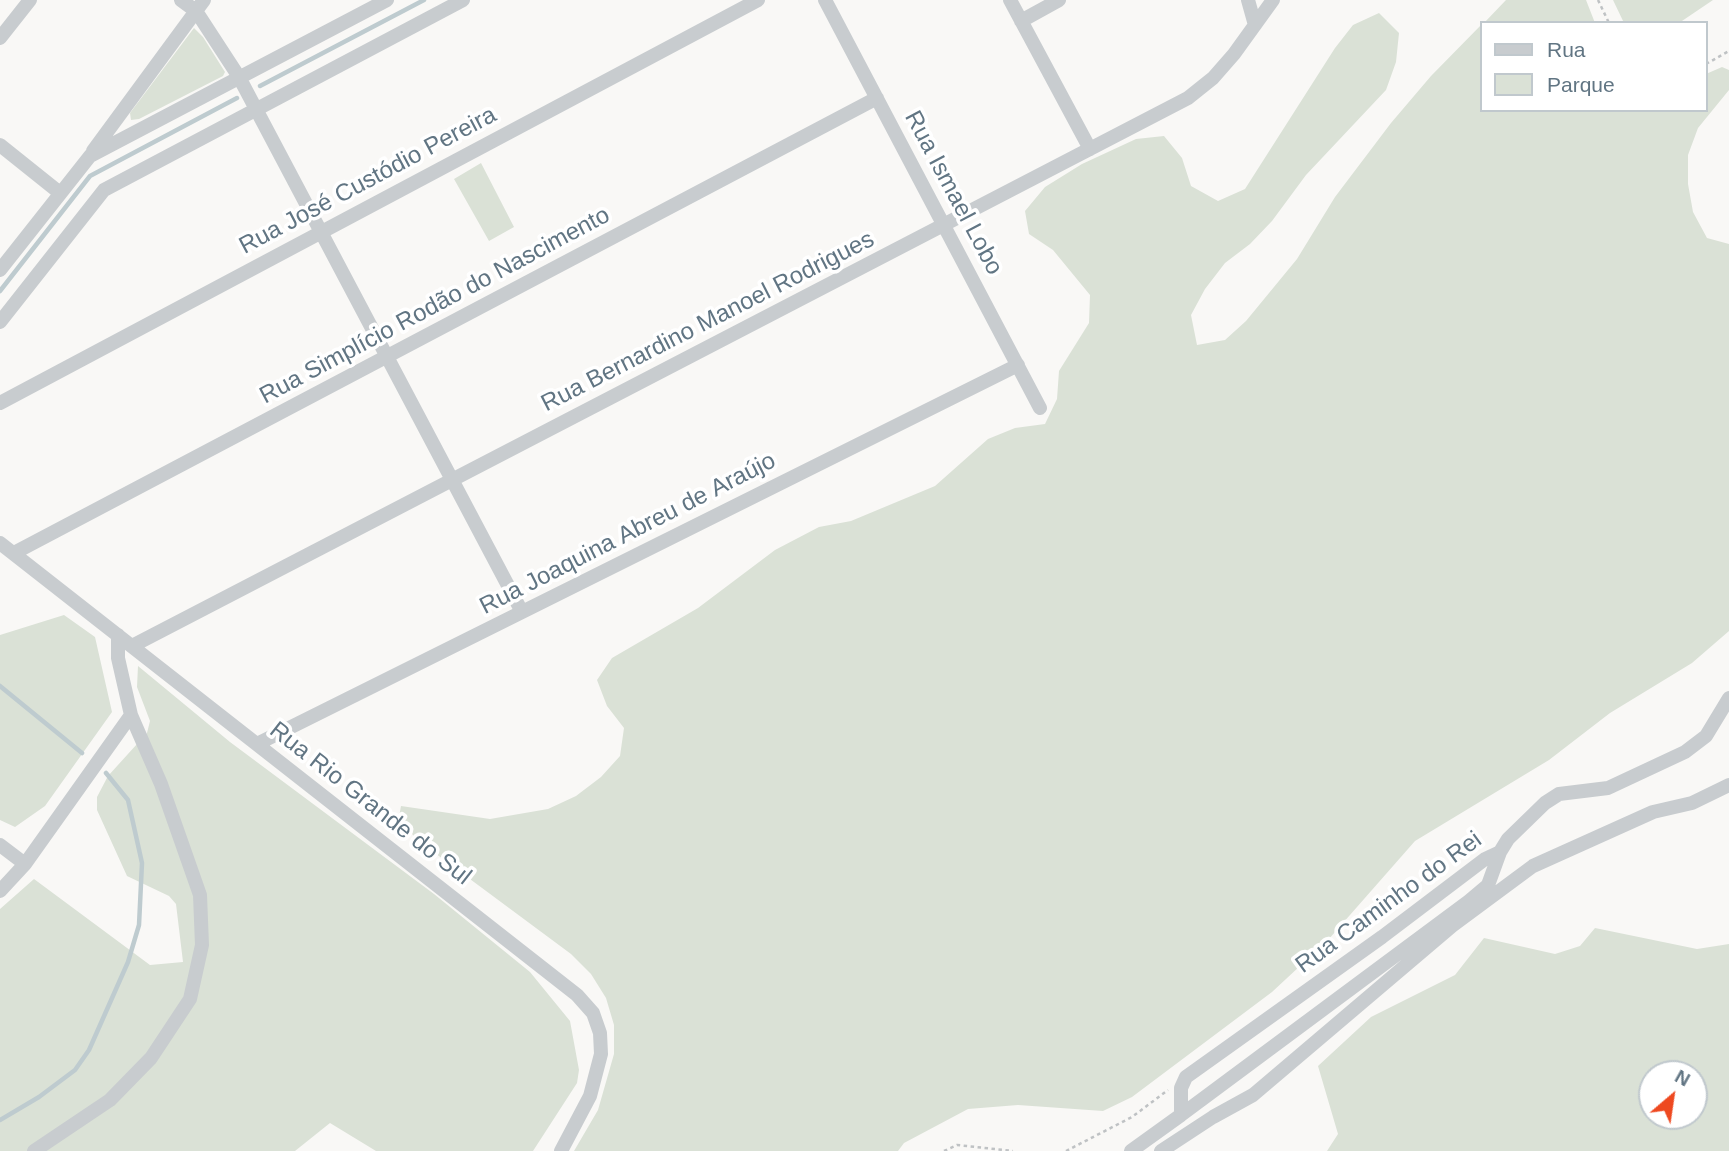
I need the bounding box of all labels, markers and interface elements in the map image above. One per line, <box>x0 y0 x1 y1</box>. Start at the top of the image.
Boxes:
legend <box>1480 21 1708 112</box>
text: Rua <box>1547 38 1586 61</box>
text: Parque <box>1547 73 1615 96</box>
street label: Rua José Custódio Pereira <box>235 101 501 261</box>
street label: Rua Ismael Lobo <box>898 106 1008 280</box>
street label: Rua Simplício Rodão do Nascimento <box>255 201 615 411</box>
street label: Rua Bernardino Manoel Rodrigues <box>537 225 879 419</box>
street label: Rua Joaquina Abreu de Araújo <box>475 447 781 621</box>
street label: Rua Rio Grande do Sul <box>263 716 477 892</box>
street label: Rua Caminho do Rei <box>1290 826 1488 980</box>
north arrow <box>1638 1060 1708 1130</box>
text: N <box>1671 1065 1694 1090</box>

